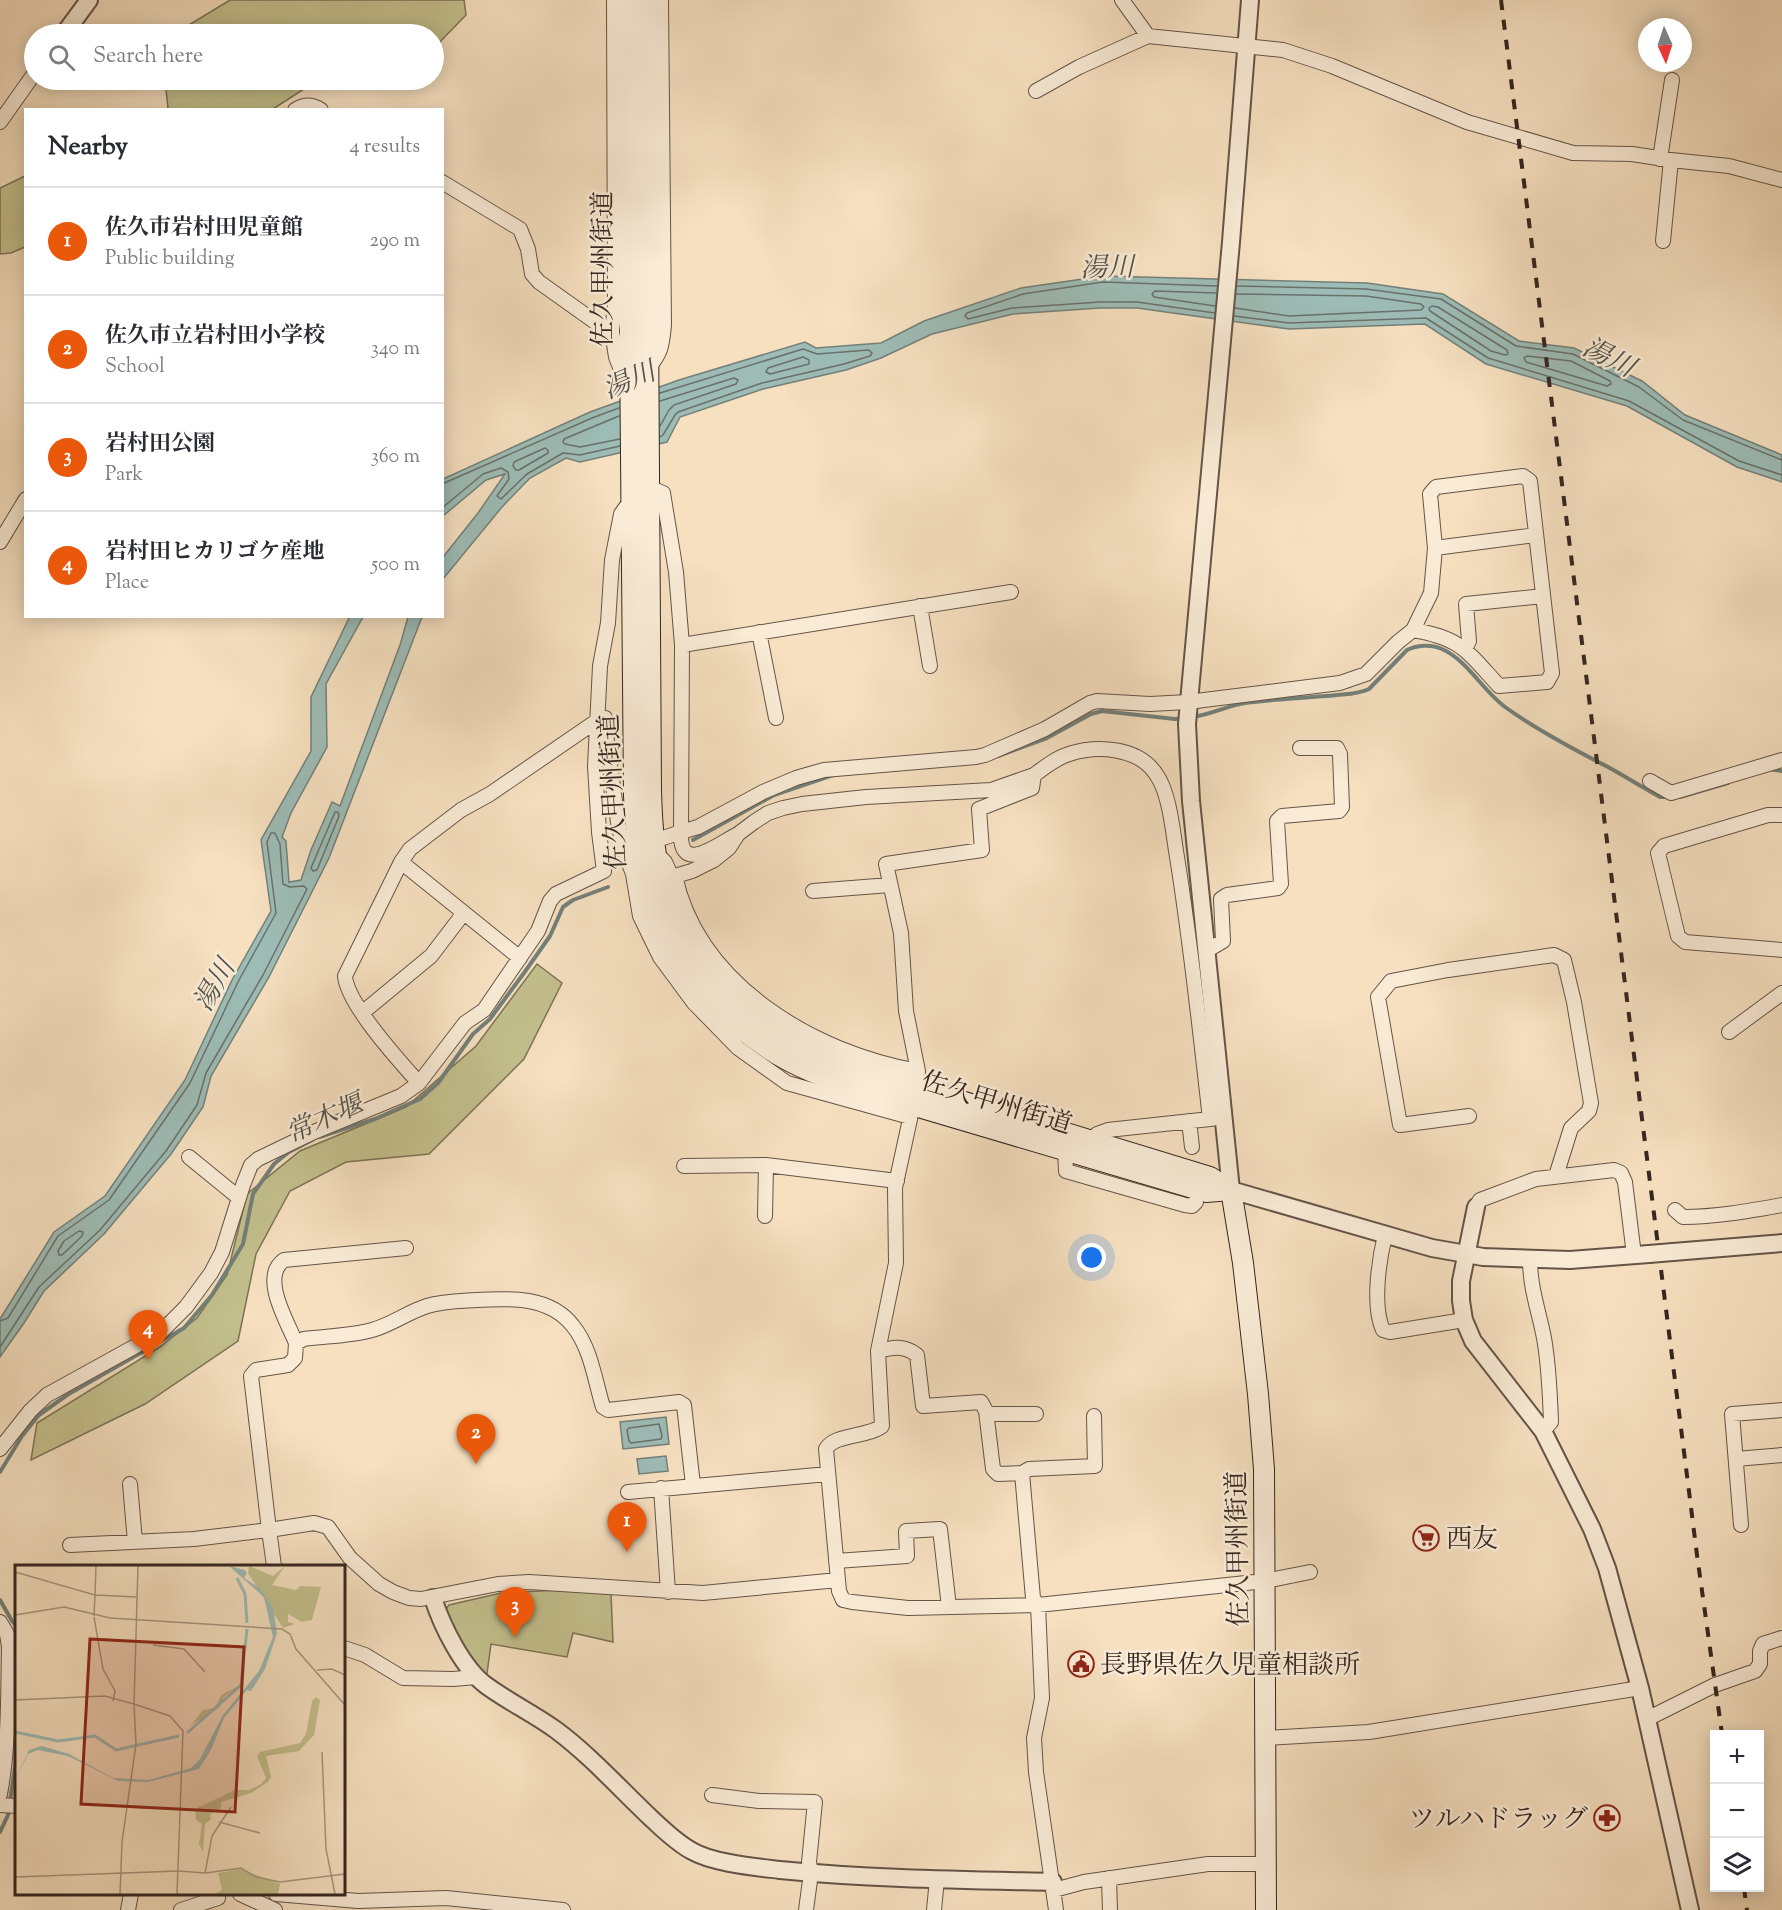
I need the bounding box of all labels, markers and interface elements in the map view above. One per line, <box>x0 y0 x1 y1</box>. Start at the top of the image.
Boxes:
north arrow <box>1638 18 1692 72</box>
search box <box>24 24 444 90</box>
icon: search <box>45 41 78 74</box>
text: Search here <box>93 41 203 73</box>
text: Nearby <box>48 129 128 166</box>
text: 4 results <box>349 133 420 162</box>
street label: 佐久甲州街道 <box>586 191 623 347</box>
text: 佐久市岩村田児童館 <box>105 213 303 245</box>
text: 1 <box>64 227 71 256</box>
text: 290 m <box>370 227 420 256</box>
text: Public building <box>105 245 235 274</box>
water label: 湯川 <box>1080 249 1137 289</box>
text: 佐久市立岩村田小学校 <box>105 321 325 353</box>
water label: 湯川 <box>1575 330 1643 390</box>
text: 2 <box>63 335 72 364</box>
text: 340 m <box>371 335 420 364</box>
text: School <box>105 353 165 382</box>
water label: 湯川 <box>598 353 665 411</box>
text: 岩村田公園 <box>105 429 215 461</box>
text: 3 <box>63 443 72 472</box>
text: 360 m <box>371 443 420 472</box>
text: Park <box>105 461 143 490</box>
text: 岩村田ヒカリゴケ産地 <box>105 537 325 569</box>
text: 4 <box>62 551 73 580</box>
text: 500 m <box>371 551 420 580</box>
text: Place <box>105 569 149 598</box>
street label: 佐久甲州街道 <box>592 713 637 871</box>
water label: 湯川 <box>186 951 248 1019</box>
street label: 佐久甲州街道 <box>916 1064 1076 1145</box>
water label: 常木堰 <box>280 1084 374 1155</box>
your location <box>1077 1243 1106 1272</box>
pin: 4 <box>128 1310 168 1360</box>
pin: 2 <box>456 1414 496 1464</box>
street label: 佐久甲州街道 <box>1220 1471 1259 1627</box>
pin: 1 <box>608 1502 646 1552</box>
place label: 西友 <box>1446 1522 1498 1559</box>
supermarket icon: 西友 <box>1411 1523 1441 1553</box>
inset map <box>15 1565 345 1895</box>
pin: 3 <box>496 1588 534 1637</box>
place label: 長野県佐久児童相談所 <box>1100 1648 1360 1685</box>
public building icon: 長野県佐久児童相談所 <box>1066 1649 1096 1679</box>
map controls <box>1710 1730 1764 1892</box>
button: + <box>1710 1730 1764 1784</box>
button: − <box>1710 1784 1764 1838</box>
place label: ツルハドラッグ <box>1409 1802 1588 1839</box>
pharmacy icon: ツルハドラッグ <box>1592 1803 1622 1833</box>
button: layers <box>1710 1838 1764 1892</box>

